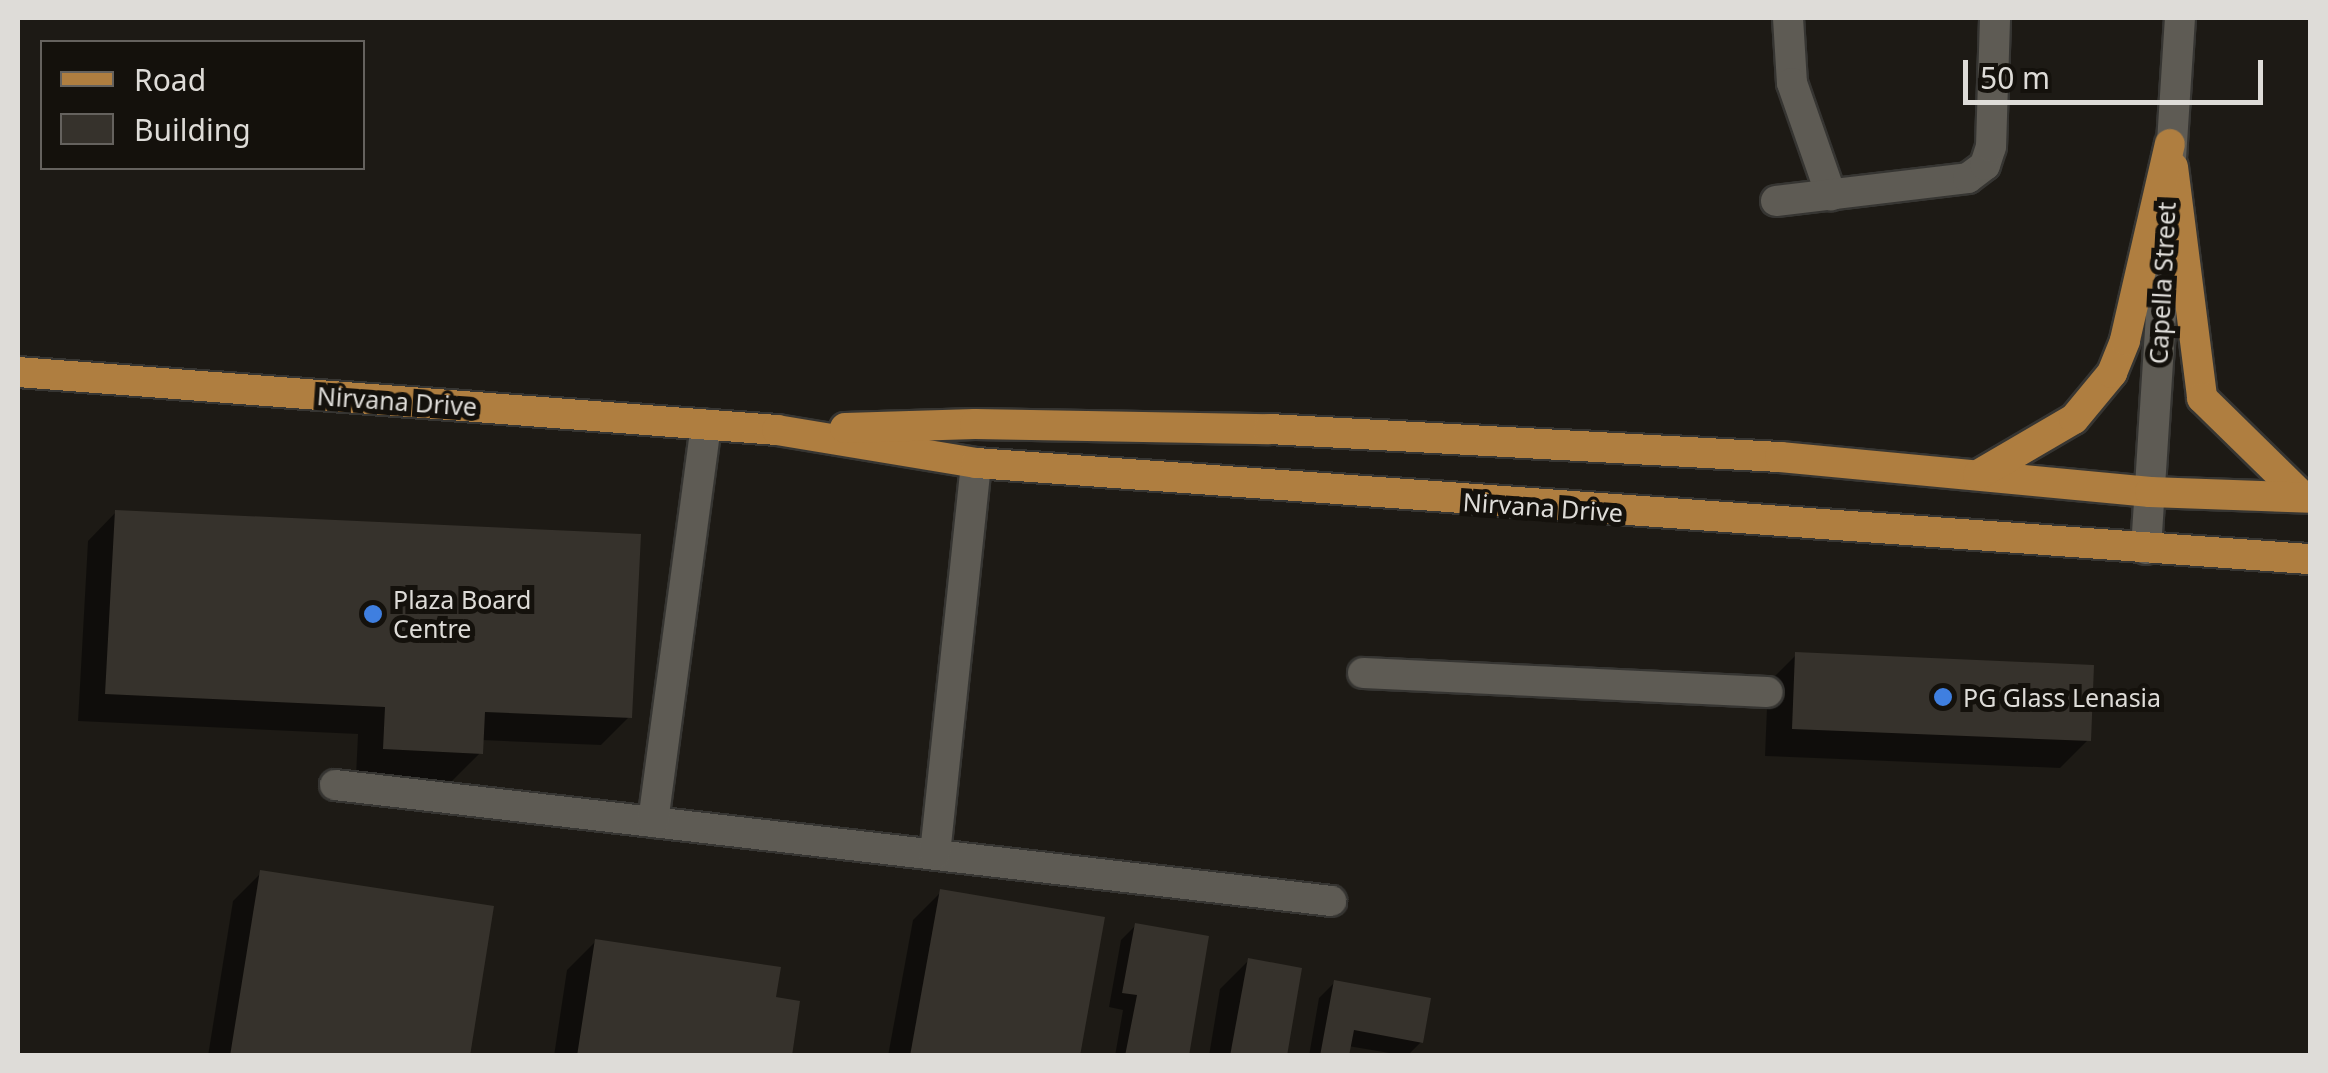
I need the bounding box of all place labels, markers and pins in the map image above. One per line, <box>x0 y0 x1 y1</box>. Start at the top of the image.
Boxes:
place label: Plaza Board Centre <box>393 585 531 644</box>
marker: Plaza Board Centre <box>362 603 384 625</box>
place label: PG Glass Lenasia <box>1963 682 2161 712</box>
marker: PG Glass Lenasia <box>1932 686 1954 708</box>

